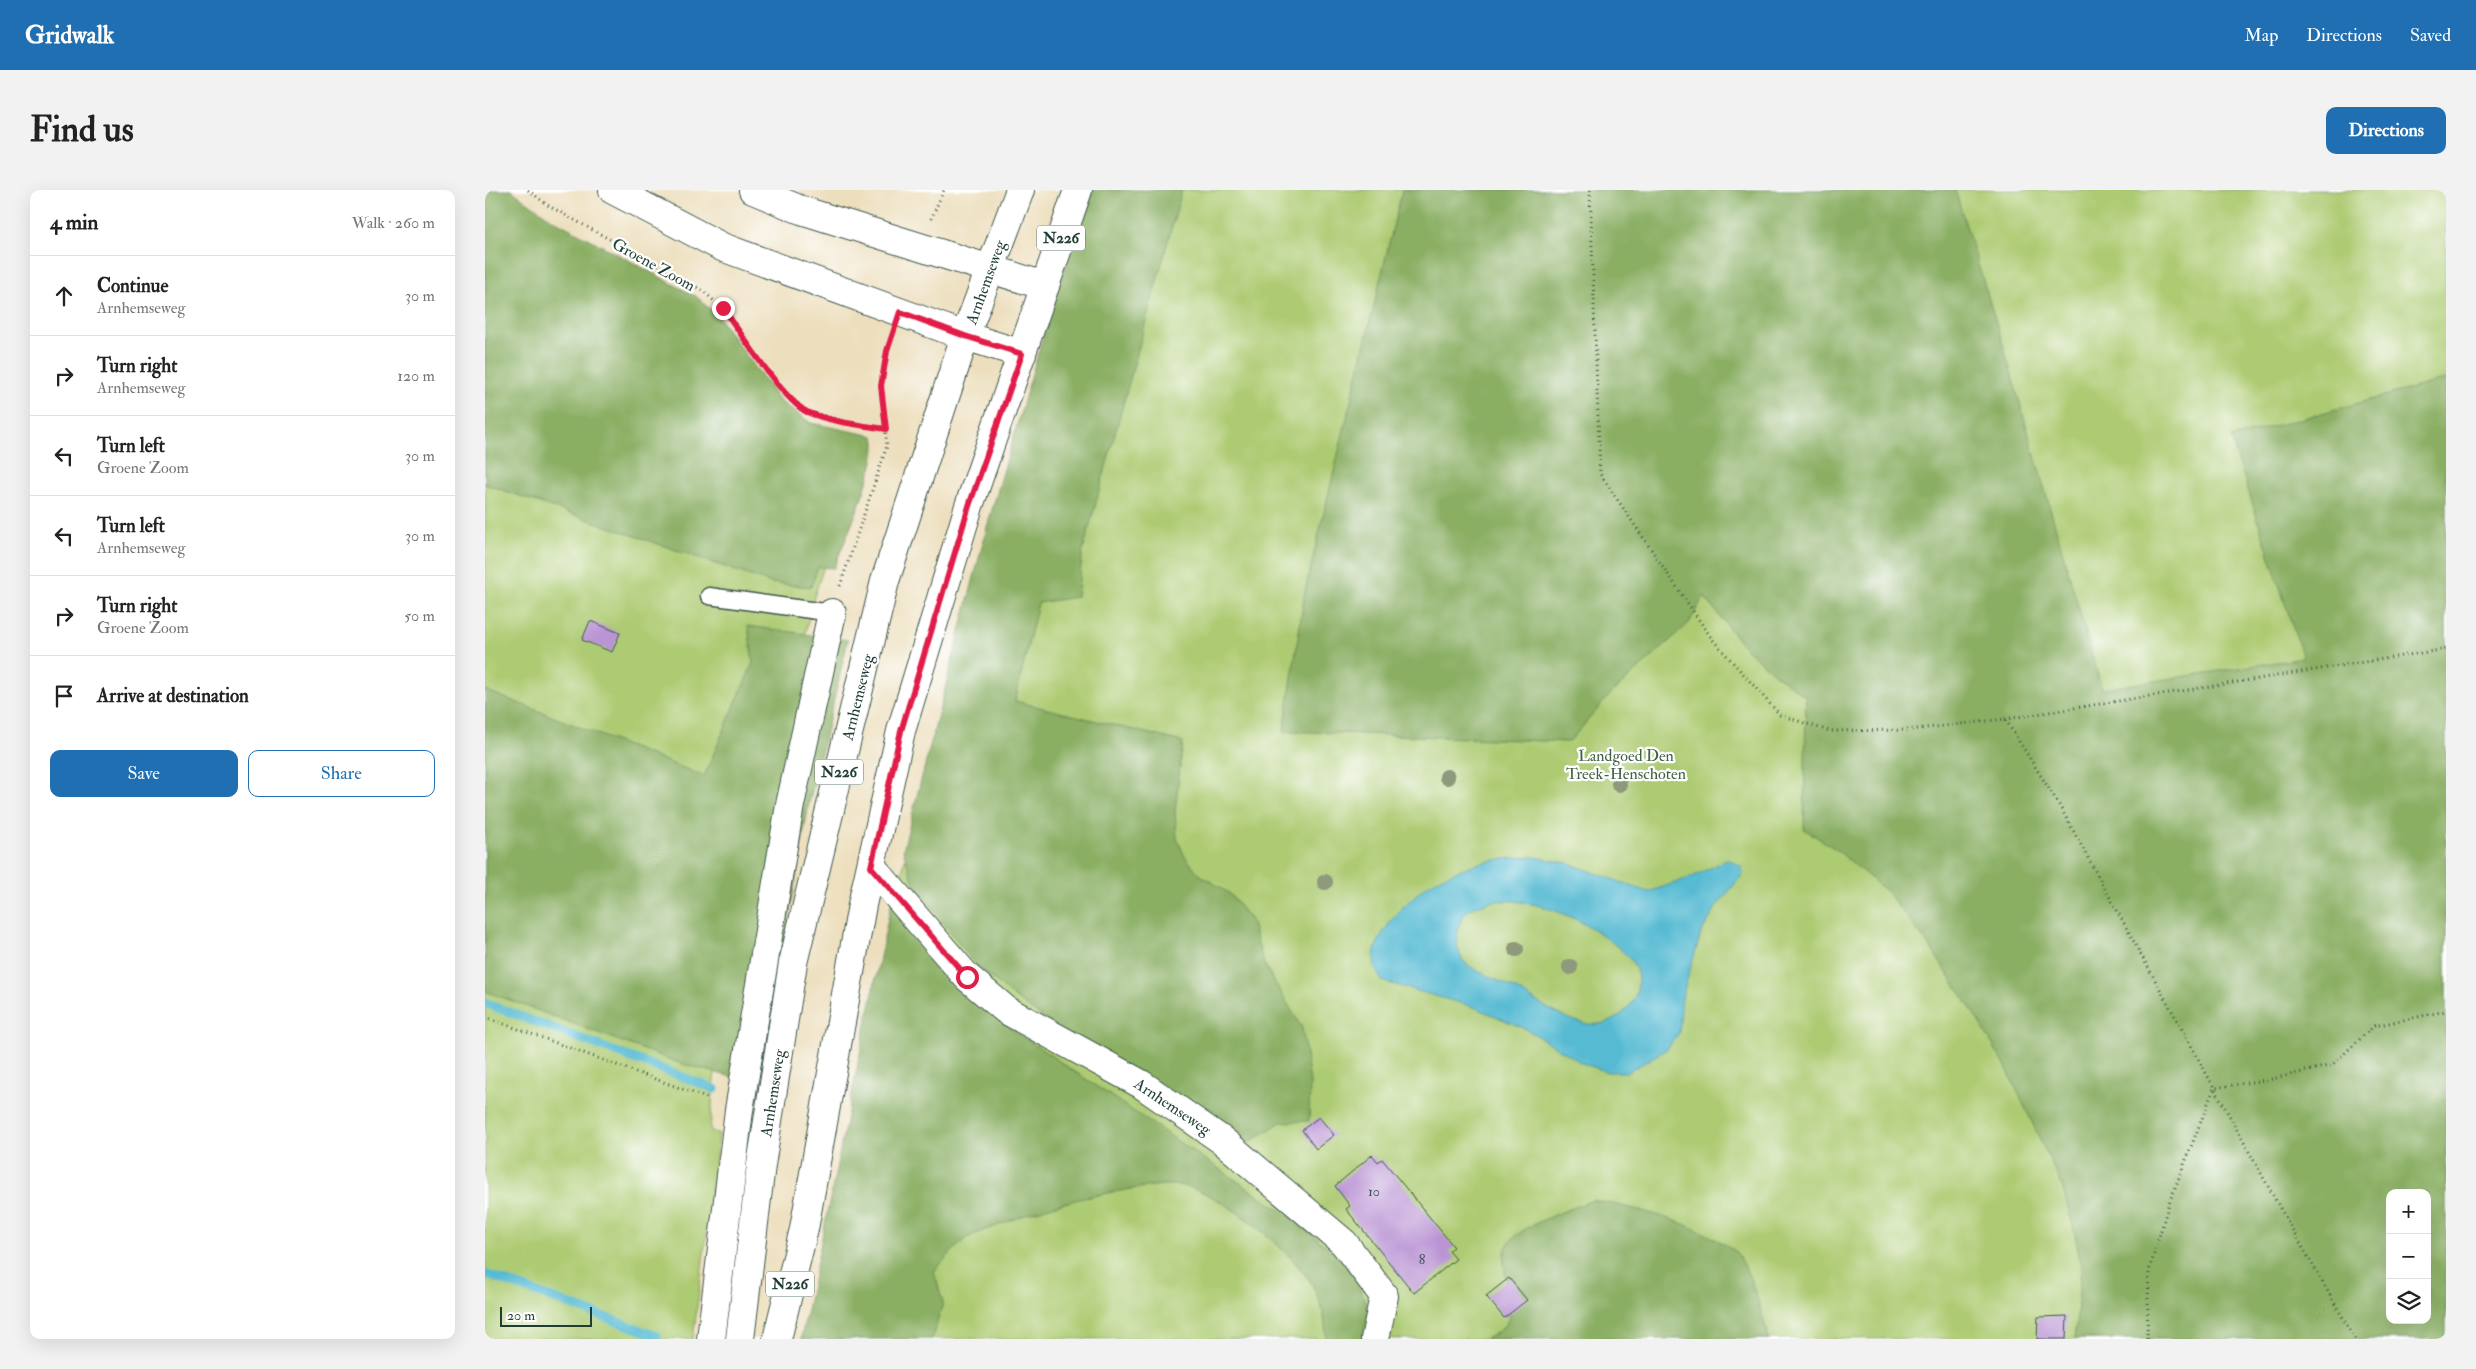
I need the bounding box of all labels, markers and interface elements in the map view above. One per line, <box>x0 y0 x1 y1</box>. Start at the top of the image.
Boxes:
text: Gridwalk <box>25 20 114 51</box>
text: Map <box>2245 24 2278 47</box>
text: Directions <box>2306 24 2382 47</box>
text: Saved <box>2410 24 2451 47</box>
button: Directions <box>2326 107 2446 154</box>
text: Find us <box>30 108 134 152</box>
text: 4 min <box>50 209 98 236</box>
text: Walk · 260 m <box>352 213 435 233</box>
road number: N226 <box>1037 226 1085 250</box>
street label: Groene Zoom <box>608 234 699 296</box>
street label: Arnhemseweg <box>961 236 1011 328</box>
text: Continue <box>97 274 168 298</box>
icon: ahead <box>50 282 78 310</box>
text: 30 m <box>405 286 435 306</box>
route end <box>712 297 735 320</box>
text: Arnhemseweg <box>97 298 185 318</box>
text: Turn right <box>97 354 177 378</box>
icon: right <box>50 362 78 390</box>
text: 120 m <box>397 366 435 386</box>
text: Arnhemseweg <box>97 378 185 398</box>
text: Turn left <box>97 434 165 458</box>
icon: left <box>50 442 78 470</box>
text: 30 m <box>405 446 435 466</box>
text: Groene Zoom <box>97 458 189 478</box>
text: Turn left <box>97 514 165 538</box>
icon: left <box>50 522 78 550</box>
text: 30 m <box>405 526 435 546</box>
text: Arnhemseweg <box>97 538 185 558</box>
text: Turn right <box>97 594 177 618</box>
icon: right <box>50 602 78 630</box>
text: 50 m <box>404 606 435 626</box>
text: Groene Zoom <box>97 618 189 638</box>
street label: Arnhemseweg <box>837 651 879 743</box>
icon: arrive <box>50 682 78 710</box>
text: Arrive at destination <box>97 684 249 708</box>
park label: Landgoed Den Treek-Henschoten <box>1566 746 1686 784</box>
button: Save <box>50 750 238 797</box>
button: Share <box>248 750 435 797</box>
road number: N226 <box>815 760 863 784</box>
route start <box>956 966 979 989</box>
street label: Arnhemseweg <box>756 1047 790 1139</box>
street label: Arnhemseweg <box>1129 1073 1216 1140</box>
house number: 10 <box>1368 1183 1380 1200</box>
map controls <box>2386 1189 2431 1324</box>
button: + <box>2386 1189 2431 1234</box>
button: − <box>2386 1234 2431 1279</box>
house number: 8 <box>1419 1251 1426 1268</box>
road number: N226 <box>766 1272 814 1296</box>
button: layers <box>2386 1279 2431 1324</box>
scale bar <box>500 1304 593 1327</box>
text: 20 m <box>507 1307 535 1324</box>

